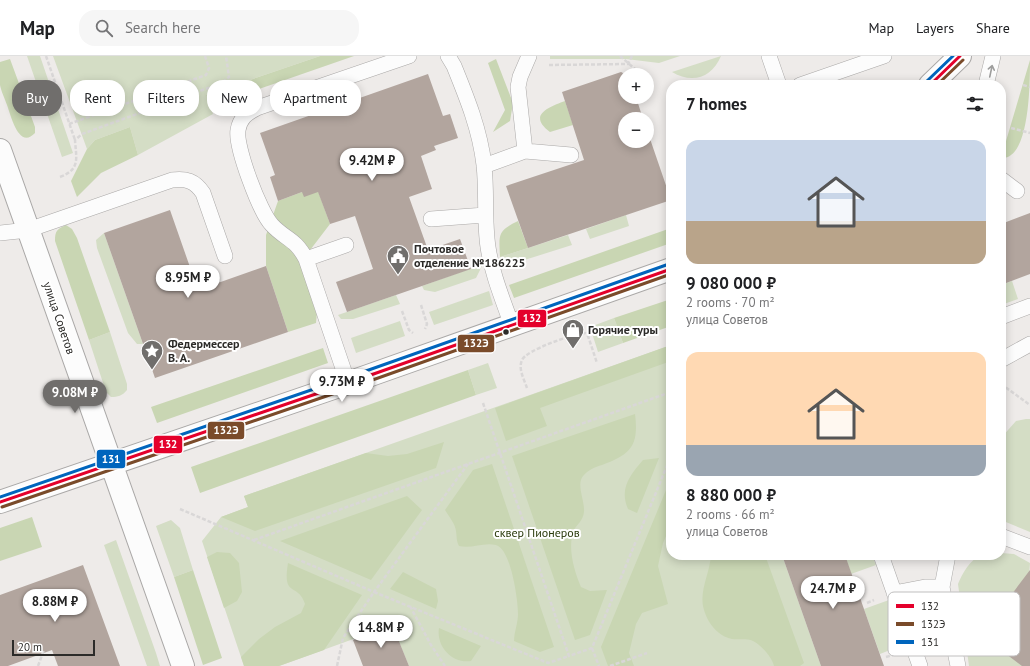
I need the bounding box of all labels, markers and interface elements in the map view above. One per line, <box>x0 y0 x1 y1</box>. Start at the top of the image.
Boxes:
search box <box>79 10 359 46</box>
text: Map <box>20 16 55 40</box>
icon: search <box>93 17 115 39</box>
text: Search here <box>125 18 201 37</box>
text: Map <box>868 19 894 37</box>
text: Layers <box>916 19 954 37</box>
text: Share <box>976 19 1010 37</box>
one-way arrow <box>987 65 995 78</box>
map controls <box>618 68 654 148</box>
button: + <box>618 68 654 104</box>
chip: Buy <box>12 80 62 116</box>
chip: Rent <box>70 80 125 116</box>
chip: Filters <box>133 80 199 116</box>
chip: New <box>207 80 262 116</box>
chip: Apartment <box>270 80 361 116</box>
text: 7 homes <box>686 93 747 115</box>
icon: filters <box>964 93 986 115</box>
button: − <box>618 112 654 148</box>
pin: 9.42M ₽ <box>335 148 409 182</box>
text: 9.42M ₽ <box>349 152 395 169</box>
icon: home <box>800 166 872 238</box>
place label: Почтовое отделение №186225 <box>414 241 525 270</box>
public building icon: Почтовое отделение №186225 <box>385 243 411 276</box>
pin: 8.95M ₽ <box>151 265 225 299</box>
text: 8.95M ₽ <box>165 269 211 286</box>
text: 9 080 000 ₽ <box>686 272 776 294</box>
street label: улица Советов <box>40 280 79 356</box>
text: 2 rooms · 70 m² <box>686 294 775 311</box>
line badge: 132 <box>517 309 547 328</box>
text: 132 <box>523 311 541 325</box>
text: улица Советов <box>686 311 768 328</box>
shop icon: Горячие туры <box>560 317 586 350</box>
place label: Горячие туры <box>588 322 658 337</box>
unlabelled marker <box>501 327 511 337</box>
line badge: 132Э <box>457 334 495 353</box>
place label: Федермессер В. А. <box>168 336 240 365</box>
text: 132Э <box>463 336 489 350</box>
place icon: Федермессер В. А. <box>139 338 165 371</box>
pin: 9.73M ₽ <box>305 369 379 403</box>
text: 9.73M ₽ <box>319 373 365 390</box>
icon: home <box>800 378 872 450</box>
pin: 9.08M ₽ <box>38 380 112 414</box>
text: 9.08M ₽ <box>52 384 98 401</box>
line badge: 132Э <box>207 421 245 440</box>
text: 132Э <box>213 423 239 437</box>
line badge: 132 <box>153 435 183 454</box>
text: 132 <box>159 437 177 451</box>
line badge: 131 <box>96 449 126 469</box>
text: 131 <box>102 452 120 466</box>
text: 8 880 000 ₽ <box>686 484 776 506</box>
text: 2 rooms · 66 m² <box>686 506 775 523</box>
text: улица Советов <box>686 523 768 540</box>
park label: сквер Пионеров <box>494 525 580 540</box>
pin: 24.7M ₽ <box>796 576 870 610</box>
text: 24.7M ₽ <box>810 580 856 597</box>
pin: 8.88M ₽ <box>18 589 92 623</box>
legend <box>888 592 1020 656</box>
text: 8.88M ₽ <box>32 593 78 610</box>
text: 132 <box>921 599 939 613</box>
pin: 14.8M ₽ <box>344 615 418 649</box>
text: 132Э <box>921 617 945 631</box>
text: 14.8M ₽ <box>358 619 404 636</box>
text: 131 <box>921 635 939 649</box>
scale bar <box>12 638 95 657</box>
text: 20 m <box>18 640 42 654</box>

